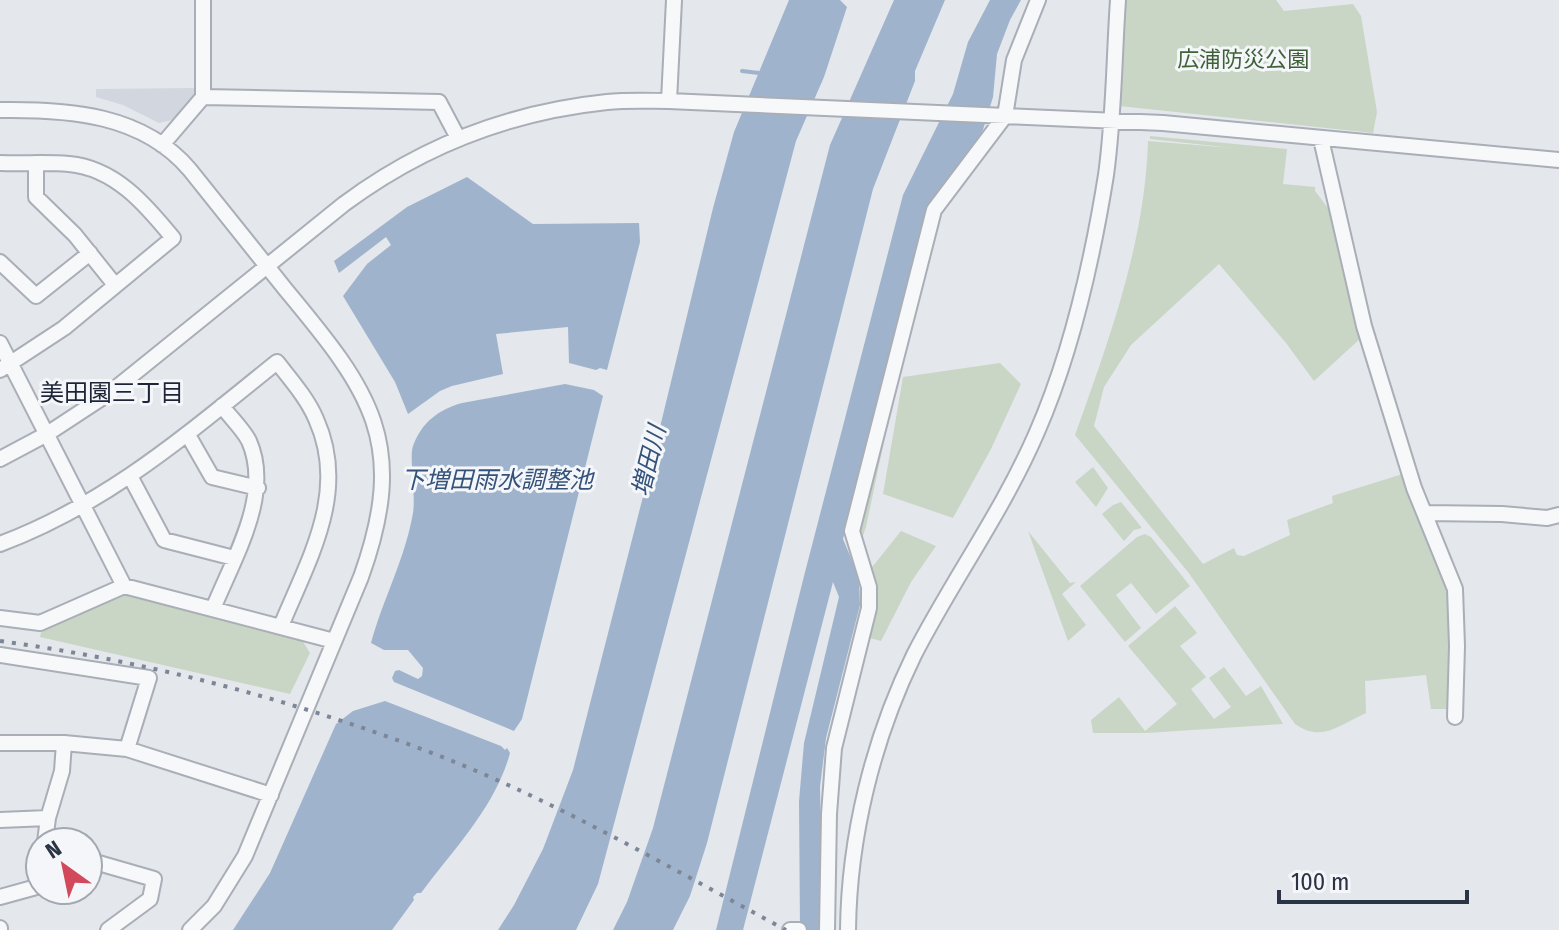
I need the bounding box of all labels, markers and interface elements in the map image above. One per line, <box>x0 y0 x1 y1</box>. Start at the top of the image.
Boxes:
park label: 広浦防災公園 <box>1177 46 1309 73</box>
district label: 美田園三丁目 <box>40 379 184 407</box>
water label: 増田川 <box>627 420 672 499</box>
water label: 下増田雨水調整池 <box>401 466 595 494</box>
north arrow <box>24 826 104 906</box>
text: N <box>40 835 66 865</box>
scale bar <box>1279 854 1467 904</box>
text: 100 m <box>1291 868 1349 896</box>

